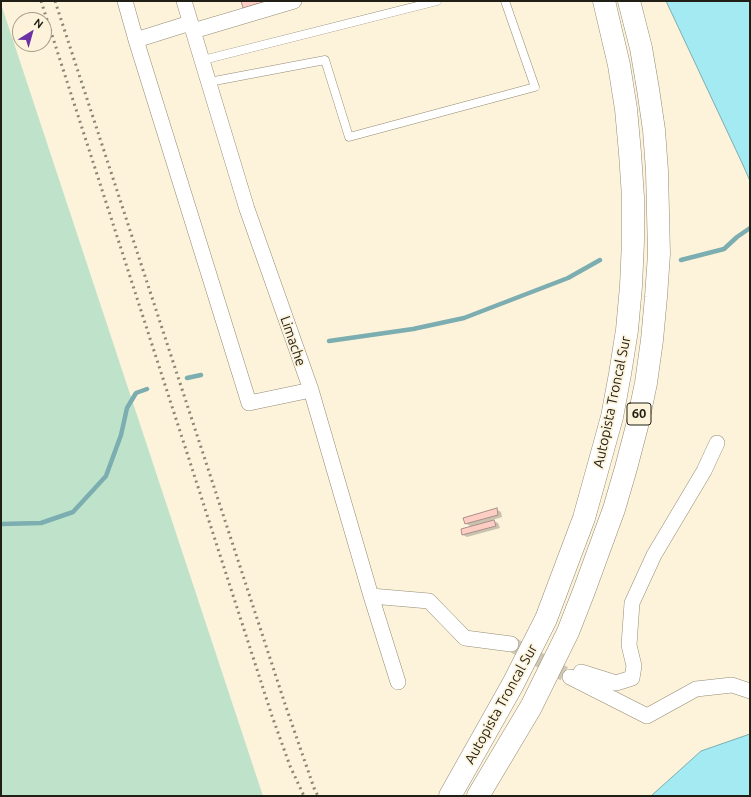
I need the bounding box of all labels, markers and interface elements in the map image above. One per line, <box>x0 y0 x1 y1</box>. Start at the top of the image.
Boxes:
north arrow <box>12 12 52 52</box>
text: N <box>32 16 46 30</box>
street label: Limache <box>277 314 309 368</box>
street label: Autopista Troncal Sur <box>590 335 634 469</box>
road number: 60 <box>627 403 651 425</box>
street label: Autopista Troncal Sur <box>461 641 541 767</box>

